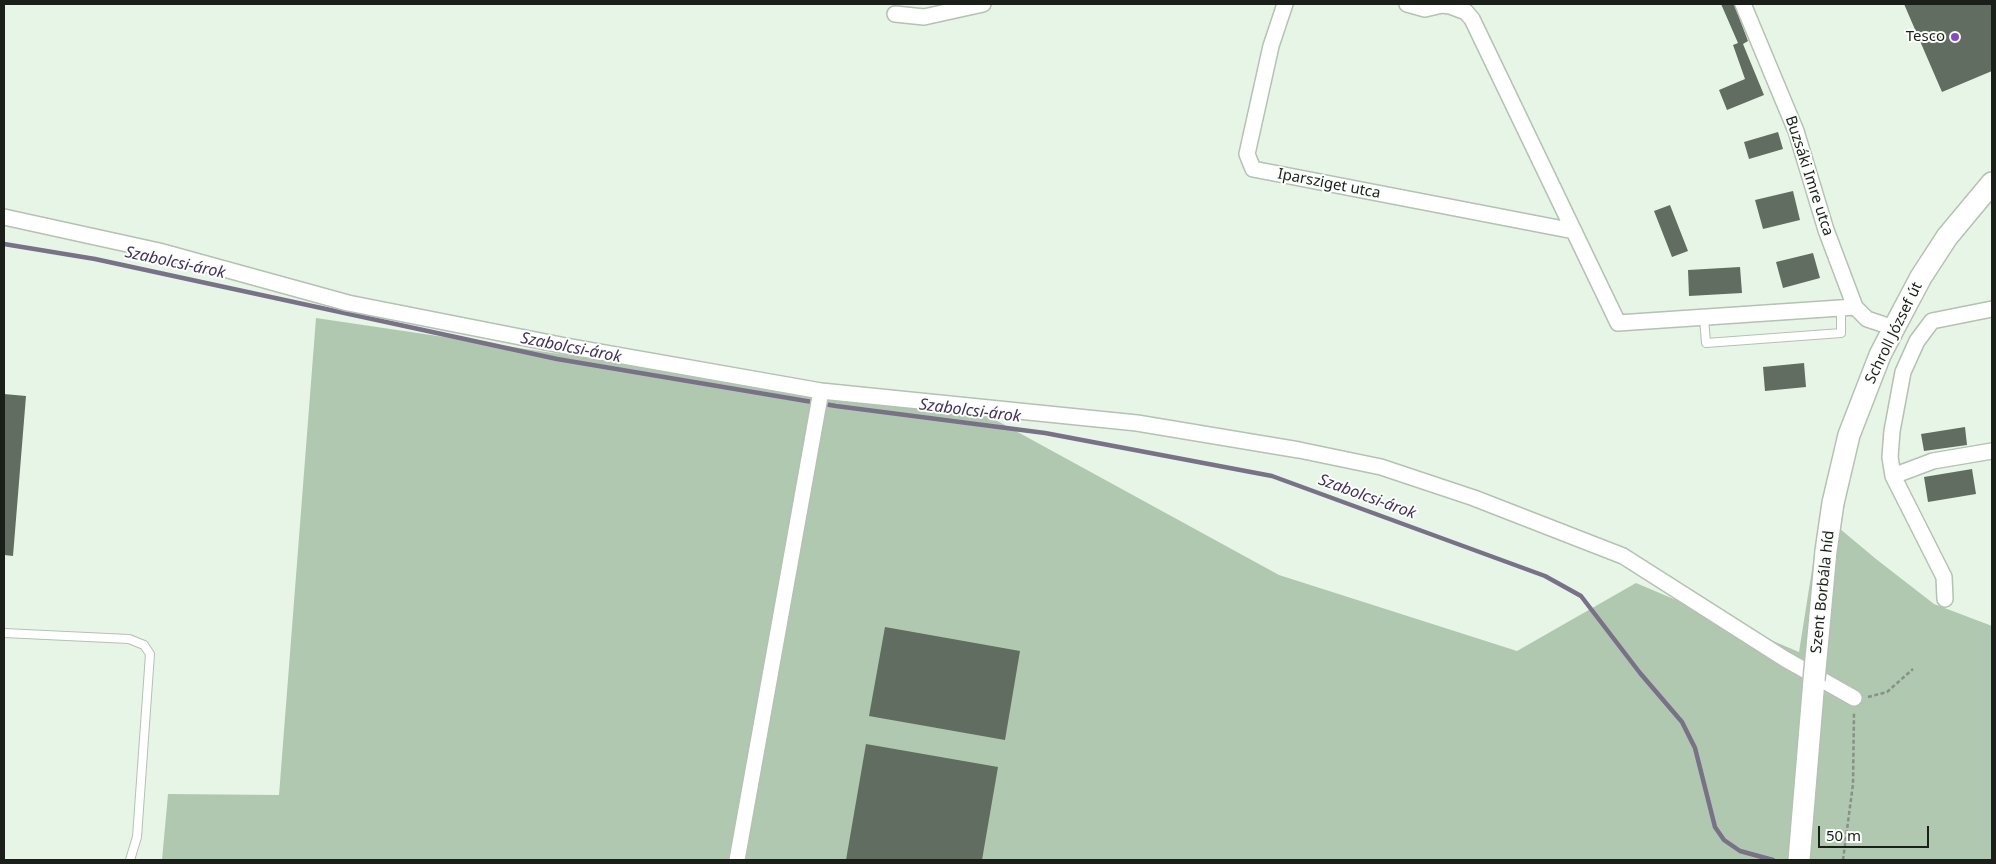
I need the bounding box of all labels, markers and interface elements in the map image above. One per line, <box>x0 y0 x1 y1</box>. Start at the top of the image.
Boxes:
place label: Tesco <box>1906 28 1945 46</box>
marker: Tesco <box>1949 31 1961 43</box>
street label: Buzsáki Imre utca <box>1781 114 1837 238</box>
street label: Iparsziget utca <box>1276 165 1382 203</box>
water label: Szabolcsi-árok <box>123 243 227 283</box>
street label: Schroll József út <box>1862 279 1926 387</box>
water label: Szabolcsi-árok <box>519 329 623 367</box>
water label: Szabolcsi-árok <box>918 395 1022 427</box>
water label: Szabolcsi-árok <box>1316 471 1418 523</box>
street label: Szent Borbála híd <box>1808 530 1838 654</box>
scale bar <box>1821 816 1932 848</box>
text: 50 m <box>1826 825 1861 845</box>

